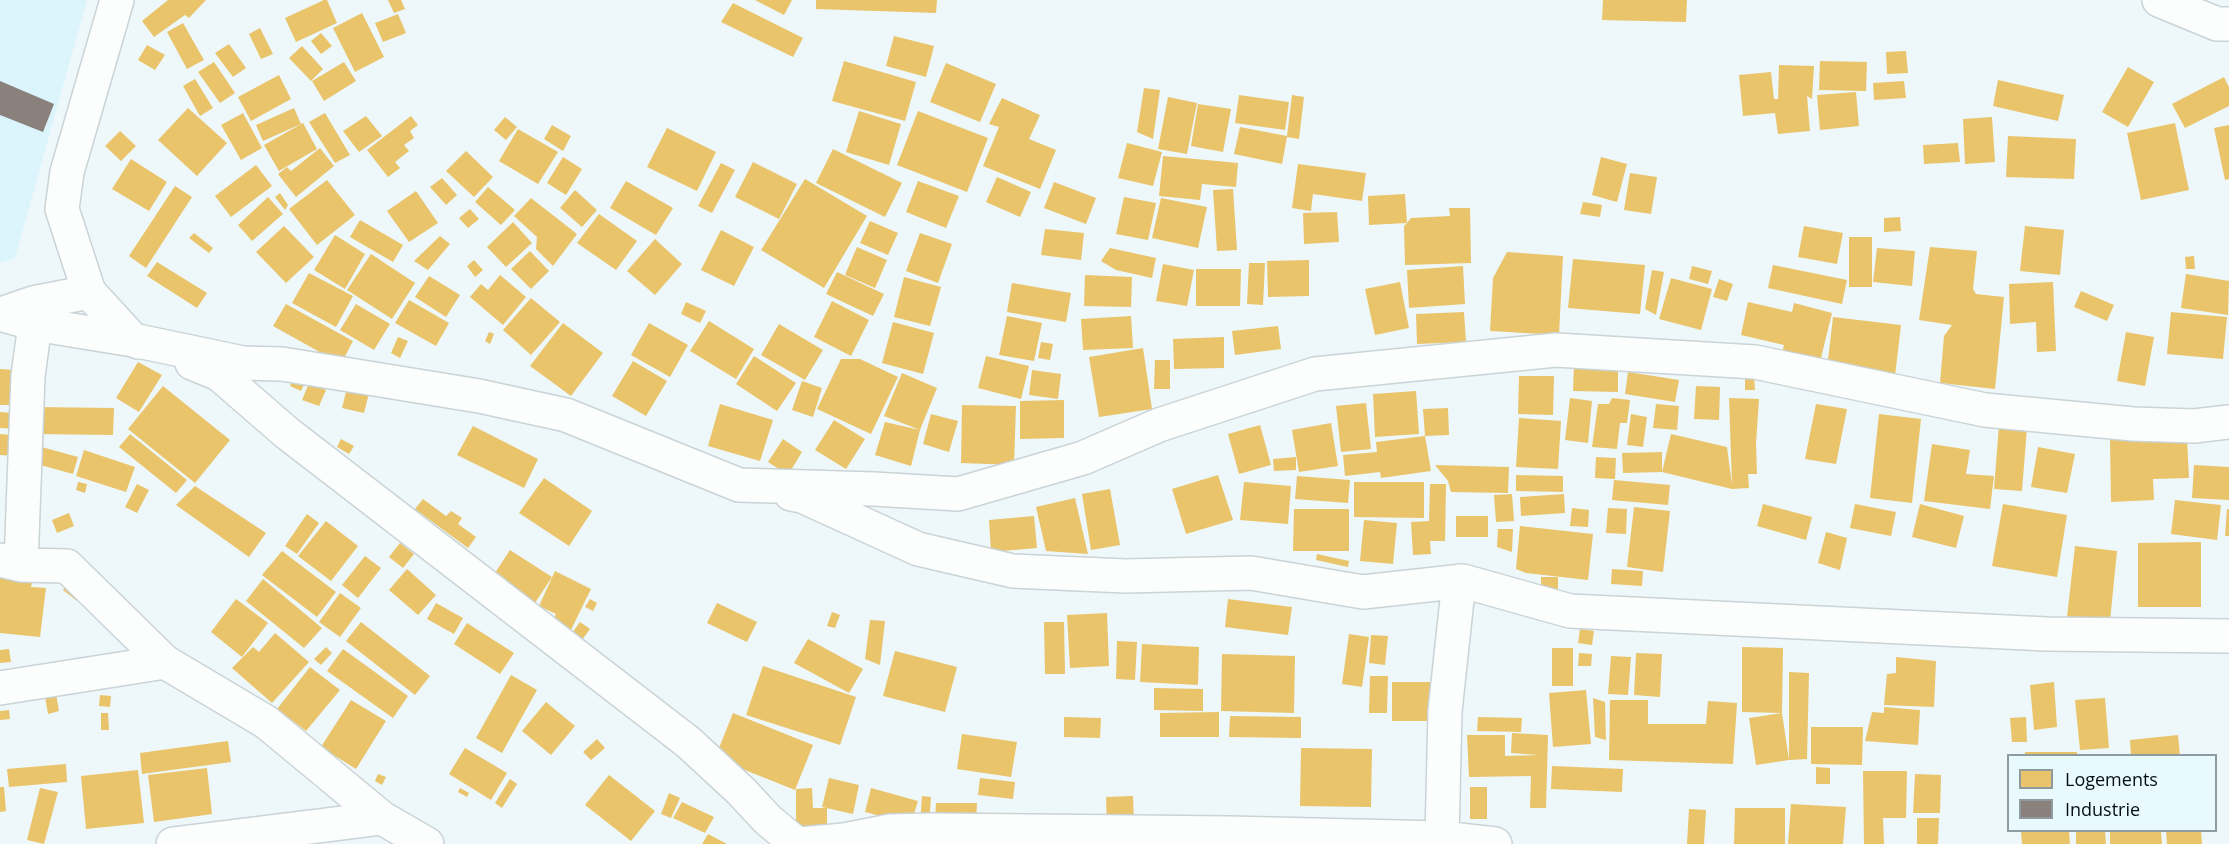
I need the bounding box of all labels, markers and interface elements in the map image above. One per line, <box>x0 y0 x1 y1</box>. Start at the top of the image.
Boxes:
legend <box>2007 754 2217 832</box>
text: Logements <box>2065 767 2158 791</box>
text: Industrie <box>2065 797 2140 821</box>

